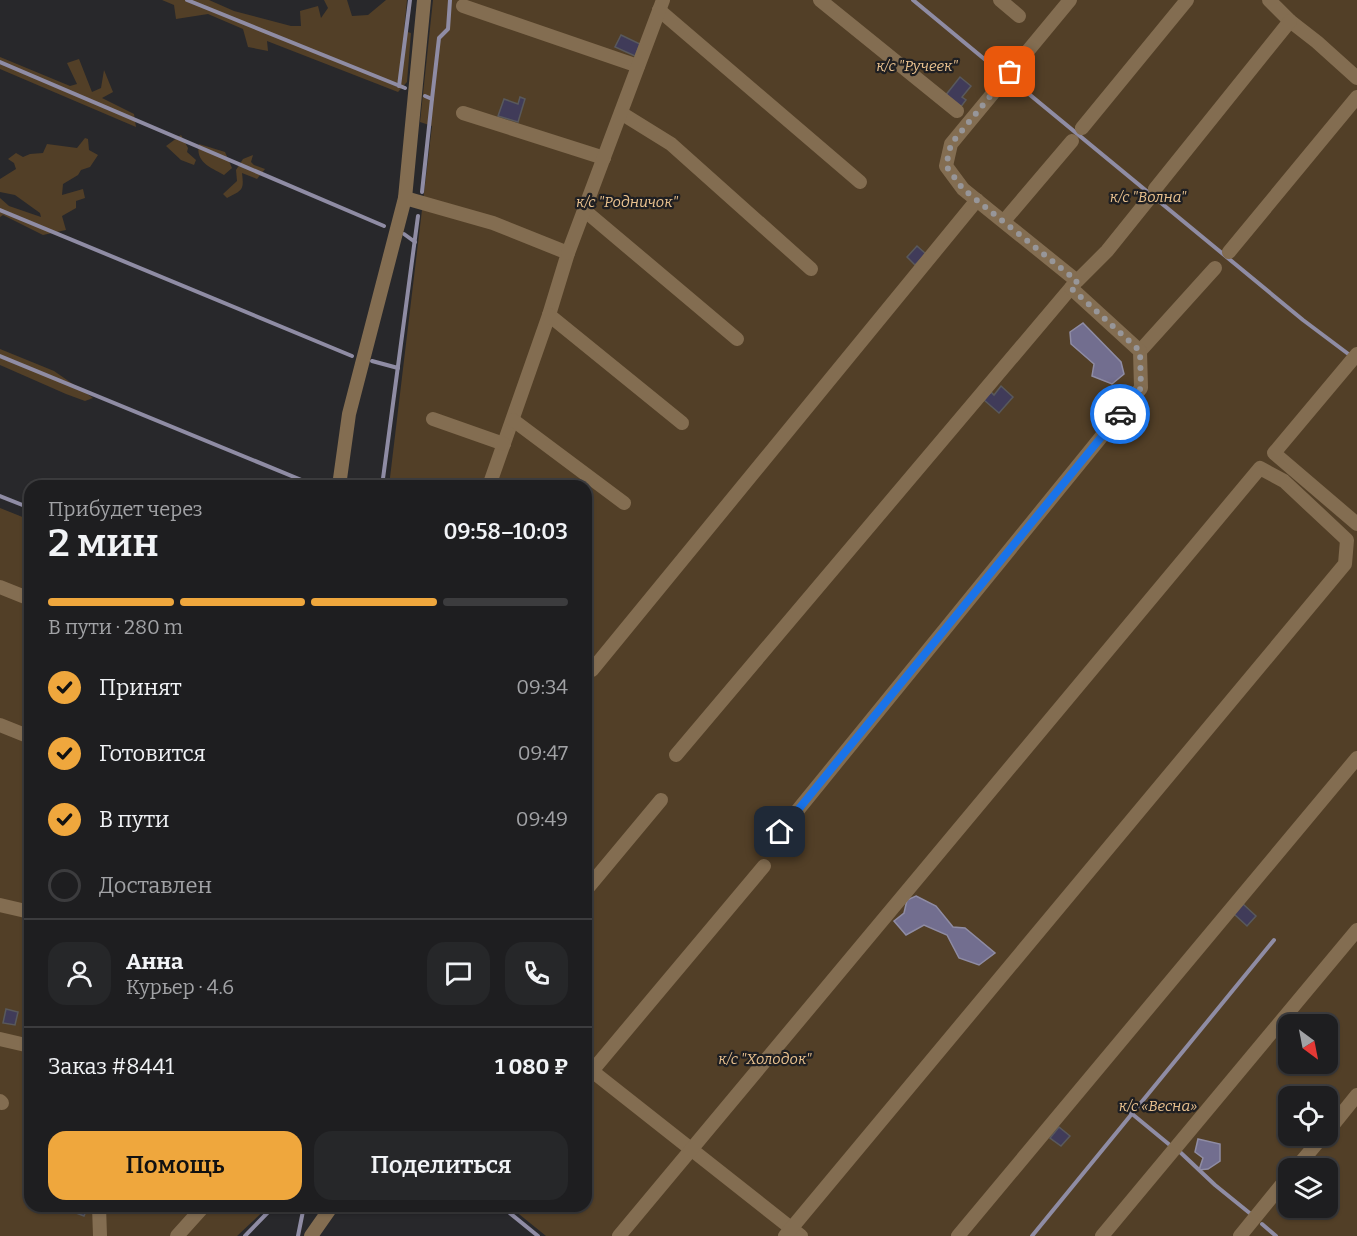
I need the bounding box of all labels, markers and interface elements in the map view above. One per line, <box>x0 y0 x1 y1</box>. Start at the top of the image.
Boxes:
pin <box>984 46 1035 97</box>
icon: bag <box>993 55 1026 88</box>
park label: к/с "Ручеек" <box>876 57 958 75</box>
park label: к/с "Волна" <box>1110 188 1187 206</box>
park label: к/с "Родничок" <box>576 193 678 211</box>
courier <box>1090 384 1150 444</box>
icon: car <box>1104 398 1137 431</box>
text: Прибудет через <box>48 497 203 521</box>
text: 09:58–10:03 <box>444 518 568 545</box>
text: 2 мин <box>48 520 159 566</box>
text: В пути · 280 m <box>48 615 183 639</box>
icon: check <box>48 671 81 704</box>
text: Принят <box>99 674 182 701</box>
text: 09:34 <box>516 675 568 699</box>
icon: check <box>48 737 81 770</box>
text: Готовится <box>99 740 206 767</box>
text: 09:47 <box>518 741 568 765</box>
icon: check <box>48 803 81 836</box>
text: В пути <box>99 806 169 833</box>
pin <box>754 806 805 857</box>
text: 09:49 <box>516 807 568 831</box>
icon: home <box>763 815 796 848</box>
text: Доставлен <box>99 872 212 899</box>
button: person <box>48 942 111 1005</box>
button: chat <box>427 942 490 1005</box>
button: phone <box>505 942 568 1005</box>
text: Анна <box>126 948 183 975</box>
text: Курьер · 4.6 <box>126 975 234 999</box>
north arrow <box>1278 1014 1338 1074</box>
map controls <box>1278 1014 1338 1218</box>
park label: к/с "Холодок" <box>718 1050 812 1068</box>
text: Заказ #8441 <box>48 1053 174 1080</box>
text: 1 080 ₽ <box>495 1053 568 1080</box>
button: locate <box>1278 1086 1338 1146</box>
park label: к/с «Весна» <box>1119 1097 1197 1115</box>
button: Помощь <box>48 1131 302 1200</box>
button: Поделиться <box>314 1131 568 1200</box>
button: layers <box>1278 1158 1338 1218</box>

